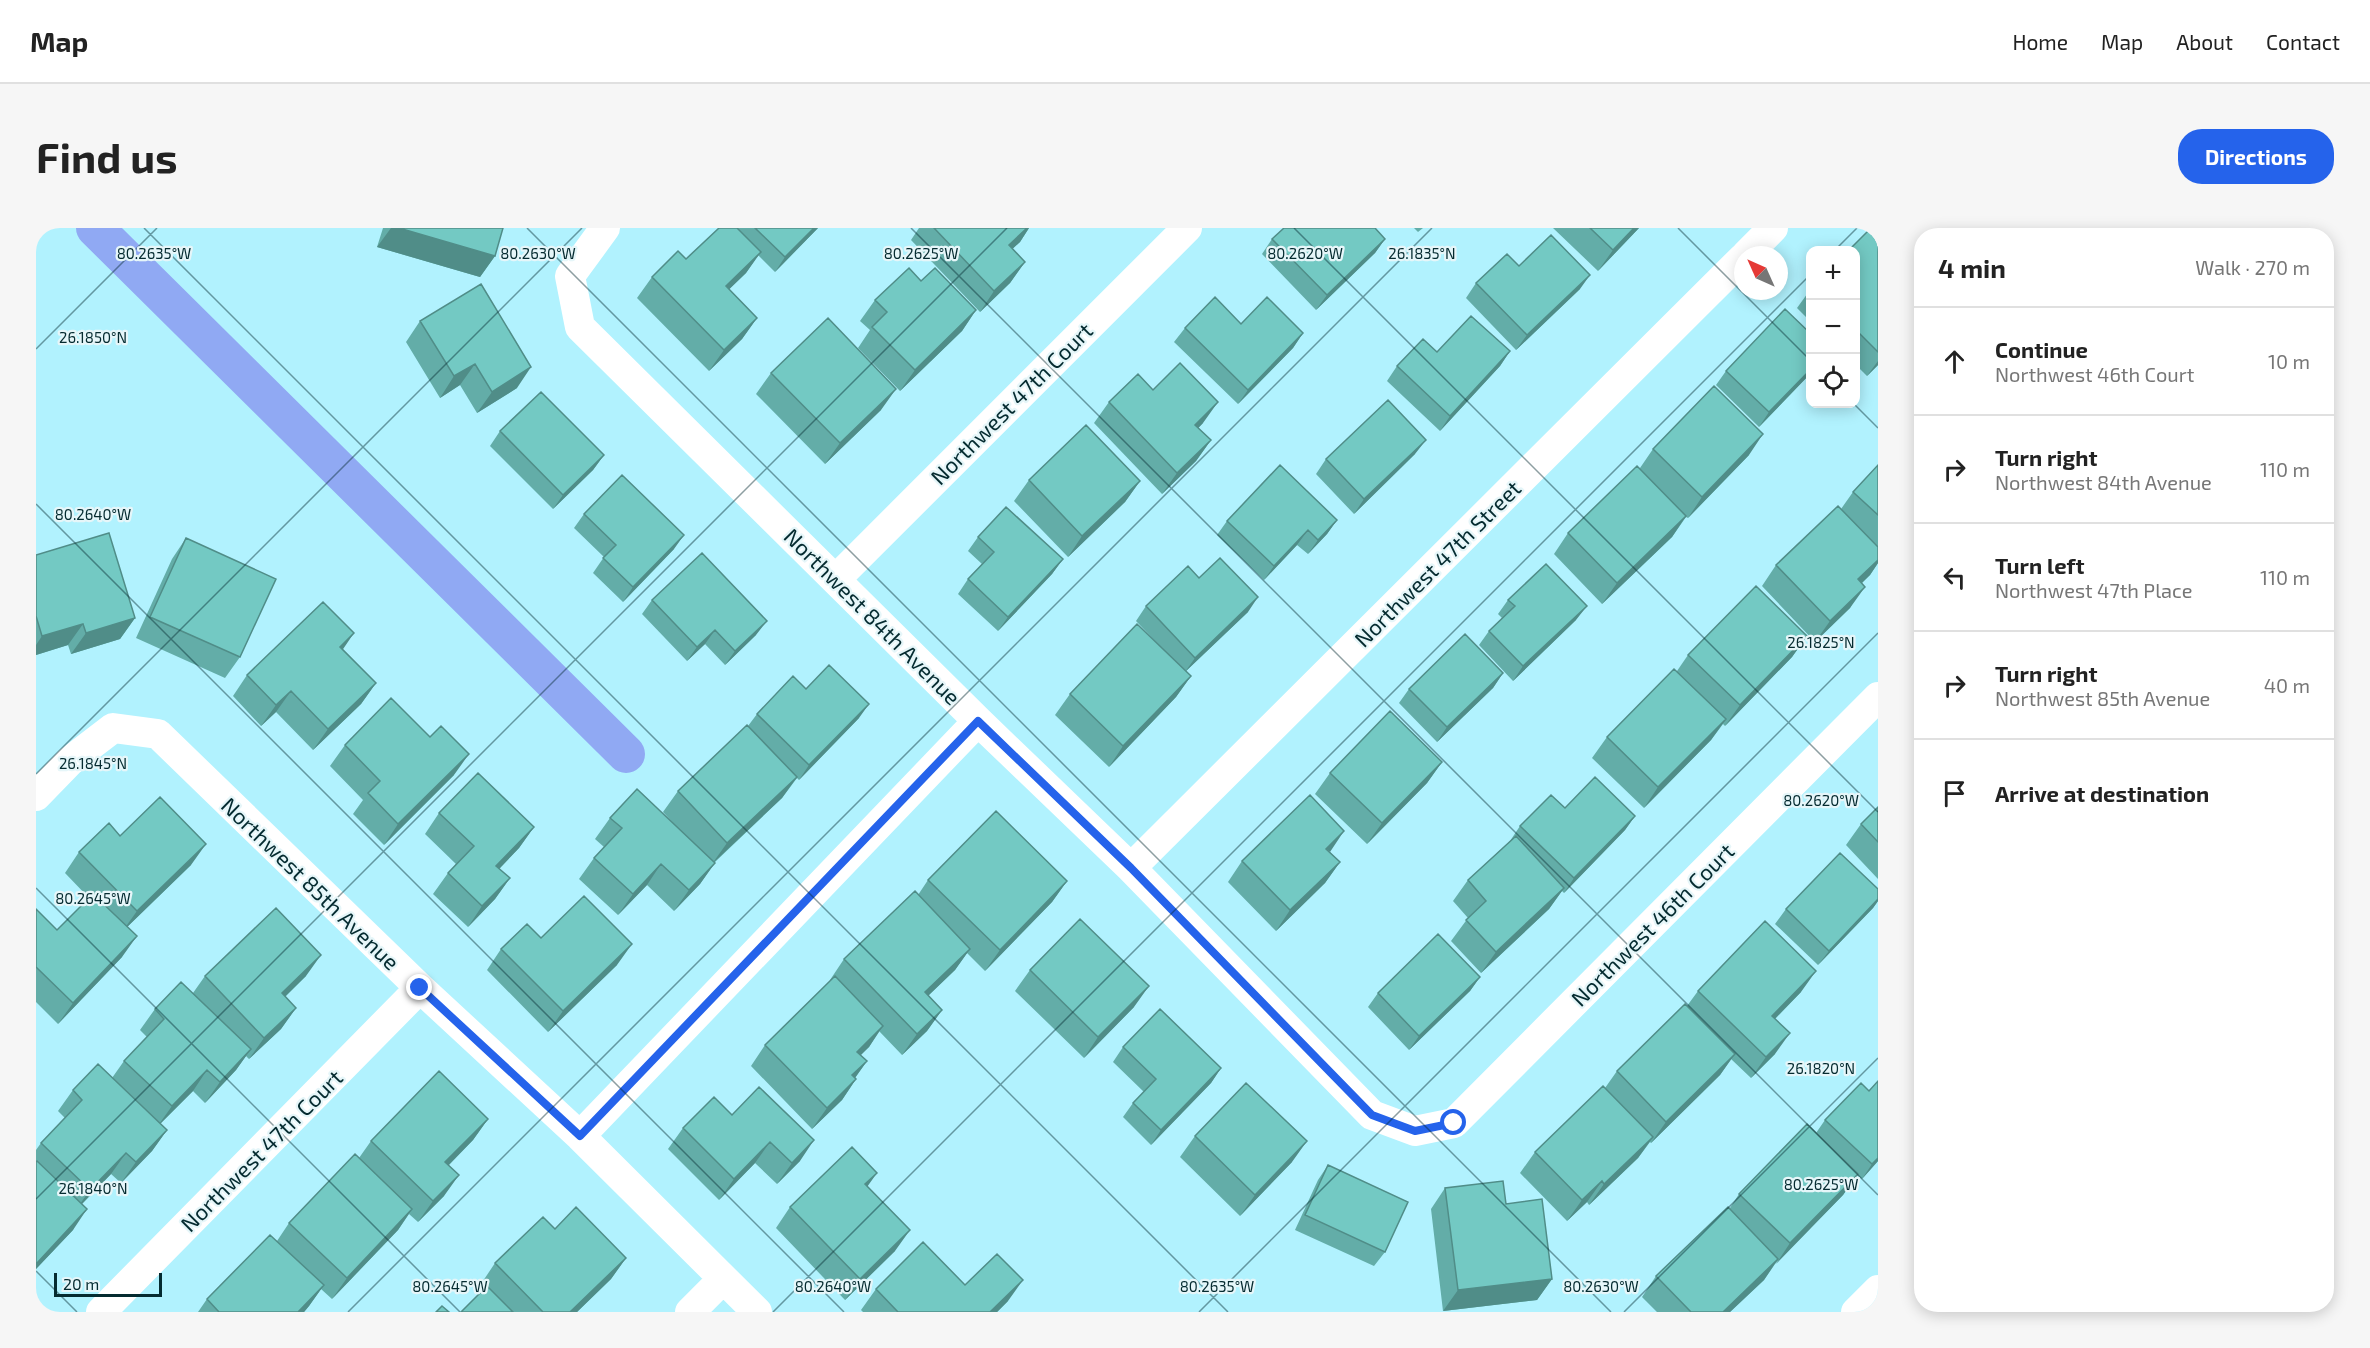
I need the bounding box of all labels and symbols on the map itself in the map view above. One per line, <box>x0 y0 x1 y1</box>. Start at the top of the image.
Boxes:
text: 80.2635°W <box>117 244 191 262</box>
text: 80.2630°W <box>500 244 576 262</box>
text: 80.2625°W <box>884 244 958 262</box>
text: 80.2620°W <box>1267 244 1343 262</box>
text: 26.1835°N <box>1388 244 1456 262</box>
north arrow <box>1734 246 1788 300</box>
street label: Northwest 47th Court <box>925 317 1097 489</box>
text: 26.1850°N <box>59 328 127 346</box>
street label: Northwest 47th Street <box>1348 474 1526 652</box>
text: 80.2640°W <box>55 505 131 523</box>
street label: Northwest 84th Avenue <box>779 522 967 710</box>
text: 26.1825°N <box>1787 633 1855 651</box>
text: 26.1845°N <box>59 754 127 772</box>
street label: Northwest 85th Avenue <box>217 791 405 975</box>
text: 80.2620°W <box>1783 791 1859 809</box>
street label: Northwest 46th Court <box>1565 837 1739 1011</box>
text: 80.2645°W <box>55 889 131 907</box>
route end <box>406 974 432 1000</box>
text: 26.1820°N <box>1787 1059 1855 1077</box>
street label: Northwest 47th Court <box>175 1064 347 1236</box>
route start <box>1440 1109 1466 1135</box>
text: 80.2625°W <box>1784 1175 1858 1193</box>
text: 26.1840°N <box>58 1179 128 1197</box>
scale bar <box>54 1270 162 1298</box>
text: 80.2645°W <box>412 1277 488 1295</box>
text: 80.2640°W <box>795 1277 871 1295</box>
text: 80.2635°W <box>1180 1277 1254 1295</box>
text: 80.2630°W <box>1563 1277 1639 1295</box>

